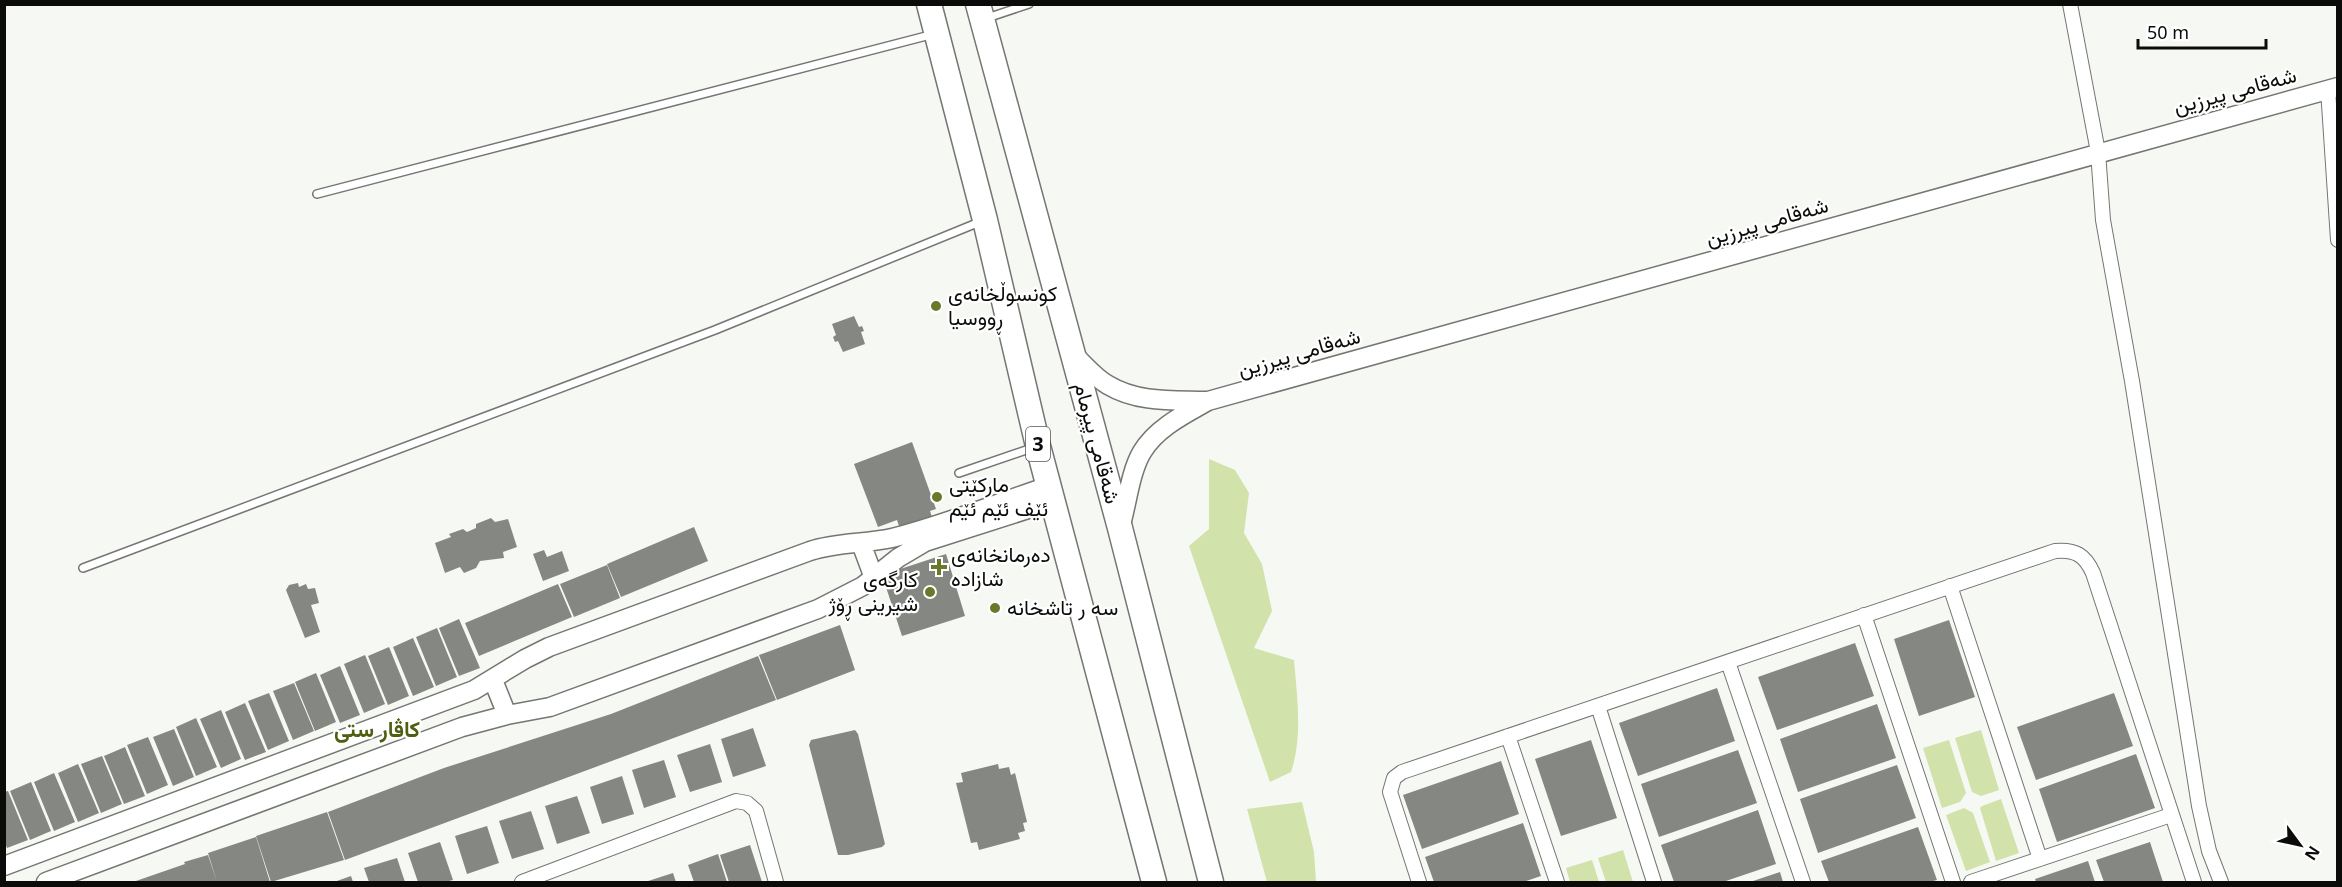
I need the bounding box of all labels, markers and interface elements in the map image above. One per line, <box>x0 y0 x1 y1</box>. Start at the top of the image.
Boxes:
scale bar <box>2138 12 2266 50</box>
text: 50 m <box>2147 20 2189 44</box>
street label: شەقامی پیرزین <box>2170 60 2300 121</box>
street label: شەقامی پیرزین <box>1702 190 1832 253</box>
place label: کونسوڵخانەی ڕووسیا <box>948 279 1057 335</box>
marker: کونسوڵخانەی ڕووسیا <box>929 299 943 313</box>
street label: شەقامی پیرزین <box>1234 321 1364 384</box>
street label: شەقامی پیرمام <box>1067 379 1128 507</box>
road number: 3 <box>1026 427 1050 461</box>
place label: مارکێتی ئێف ئێم ئێم <box>949 470 1048 523</box>
marker: مارکێتی ئێف ئێم ئێم <box>930 490 944 504</box>
place label: دەرمانخانەی شازادە <box>951 540 1051 592</box>
marker: دەرمانخانەی شازادە <box>932 560 946 574</box>
place label: کارگەی شیرینی ڕۆژ <box>828 565 918 621</box>
marker: کارگەی شیرینی ڕۆژ <box>923 585 937 599</box>
place label: سه ر تاشخانه <box>1007 593 1118 621</box>
marker: سه ر تاشخانه <box>988 601 1002 615</box>
district label: کاڤار ستی <box>334 713 420 743</box>
north arrow <box>2270 815 2330 875</box>
text: N <box>2300 842 2325 865</box>

